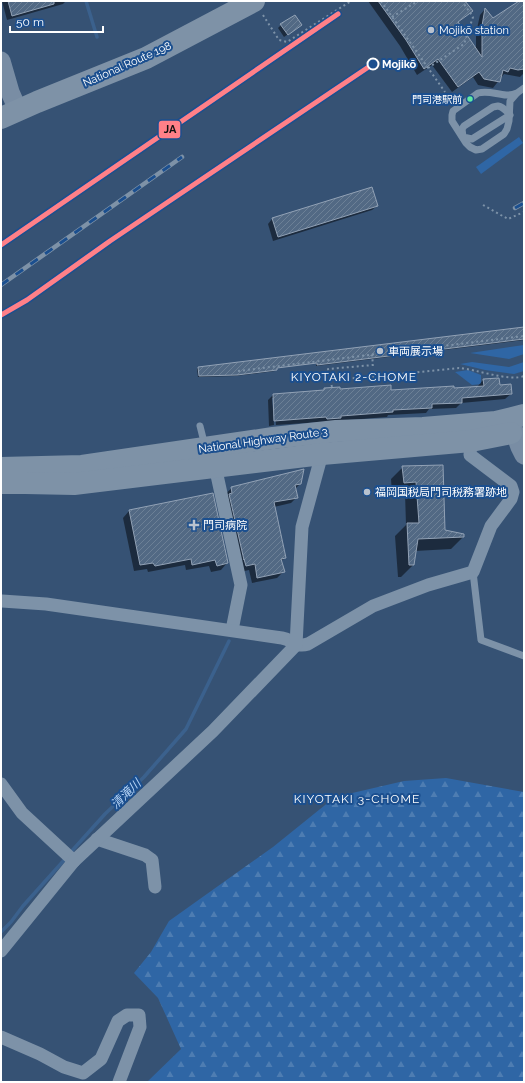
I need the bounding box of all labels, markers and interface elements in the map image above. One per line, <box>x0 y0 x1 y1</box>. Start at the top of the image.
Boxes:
scale bar <box>10 8 103 34</box>
text: 50 m <box>16 15 44 29</box>
place label: Mojikō station <box>439 24 509 37</box>
marker: Mojikō station <box>426 25 436 35</box>
street label: National Route 198 <box>81 39 173 90</box>
marker: Mojikō <box>366 57 380 71</box>
place label: Mojikō <box>382 58 417 71</box>
place label: 門司港駅前 <box>412 94 462 105</box>
marker: 門司港駅前 <box>465 94 475 104</box>
line badge: JA <box>158 120 181 139</box>
text: JA <box>164 123 177 136</box>
place label: 車両展示場 <box>388 345 443 358</box>
marker: 車両展示場 <box>375 346 385 356</box>
district label: KIYOTAKI 2-CHOME <box>291 370 417 384</box>
street label: National Highway Route 3 <box>198 425 329 456</box>
place label: 福岡国税局門司税務署跡地 <box>375 486 507 499</box>
marker: 福岡国税局門司税務署跡地 <box>362 487 372 497</box>
marker: 門司病院 <box>188 519 200 531</box>
place label: 門司病院 <box>203 519 247 532</box>
water label: 清滝川 <box>108 775 145 812</box>
district label: KIYOTAKI 3-CHOME <box>294 792 420 806</box>

